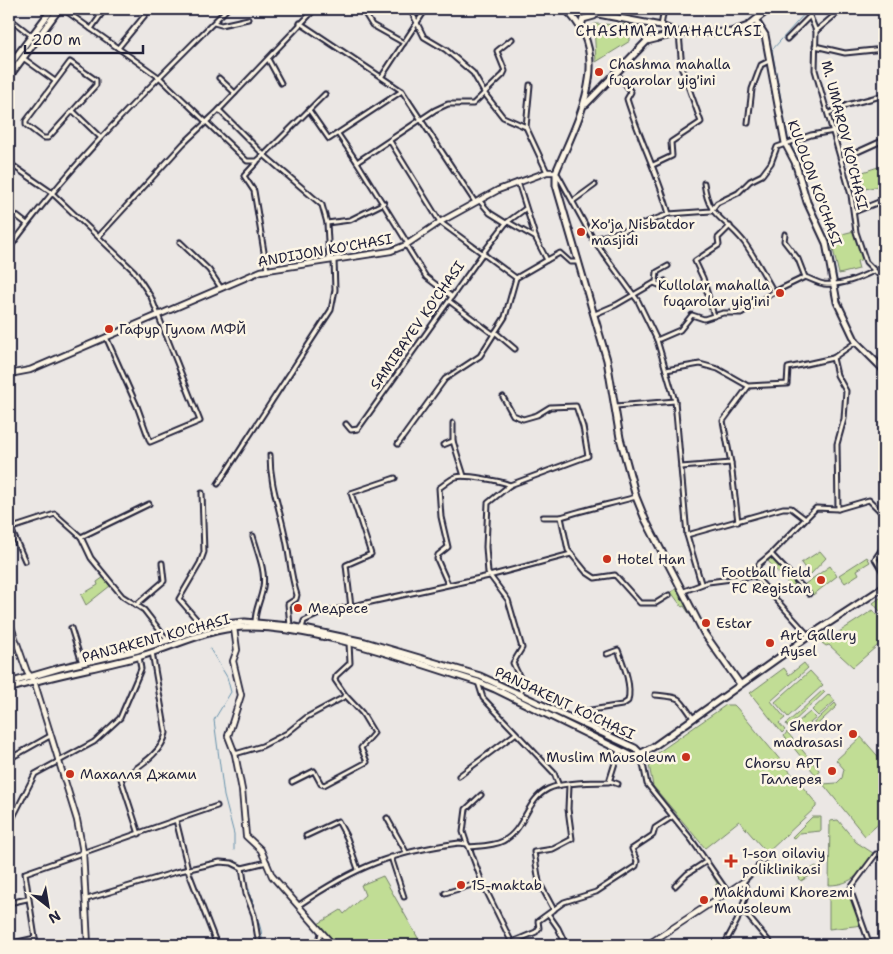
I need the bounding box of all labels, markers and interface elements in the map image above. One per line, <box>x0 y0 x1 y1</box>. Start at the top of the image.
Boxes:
district label: CHASHMA MAHALLASI <box>576 21 762 41</box>
scale bar <box>25 22 142 54</box>
text: 200 m <box>32 30 81 50</box>
place label: Chashma mahalla fuqarolar yig'ini <box>609 55 731 89</box>
street label: M. UMAROV KO'CHASI <box>818 59 872 212</box>
marker: Chashma mahalla fuqarolar yig'ini <box>593 66 605 78</box>
street label: KULOLON KO'CHASI <box>784 117 846 249</box>
place label: Xo'ja Nisbatdor masjidi <box>591 215 695 249</box>
marker: Xo'ja Nisbatdor masjidi <box>575 226 587 238</box>
street label: ANDIJON KO'CHASI <box>256 229 394 271</box>
street label: SAMIBAYEV KO'CHASI <box>366 257 468 393</box>
place label: Kullolar mahalla fuqarolar yig'ini <box>658 276 770 310</box>
marker: Kullolar mahalla fuqarolar yig'ini <box>774 287 786 299</box>
place label: Гафур Гулом МФЙ <box>119 320 246 338</box>
marker: Гафур Гулом МФЙ <box>103 323 115 335</box>
place label: Hotel Han <box>617 550 686 568</box>
marker: Hotel Han <box>601 553 613 565</box>
place label: Football field FC Registan <box>721 563 811 597</box>
marker: Football field FC Registan <box>815 574 827 586</box>
place label: Медресе <box>308 599 368 617</box>
marker: Медресе <box>292 602 304 614</box>
street label: PANJAKENT KO'CHASI <box>80 609 232 666</box>
place label: Estar <box>716 614 752 632</box>
marker: Estar <box>700 617 712 629</box>
place label: Art Gallery Aysel <box>780 626 857 660</box>
marker: Art Gallery Aysel <box>764 637 776 649</box>
street label: PANJAKENT KO'CHASI <box>492 663 638 744</box>
place label: Sherdor madrasasi <box>773 717 843 751</box>
marker: Sherdor madrasasi <box>847 728 859 740</box>
place label: Muslim Mausoleum <box>546 748 676 766</box>
marker: Muslim Mausoleum <box>680 751 692 763</box>
place label: Chorsu АРТ Галлерея <box>745 754 822 788</box>
place label: Махалля Джами <box>80 765 197 783</box>
marker: Chorsu АРТ Галлерея <box>826 765 838 777</box>
marker: Махалля Джами <box>64 768 76 780</box>
place label: 1-son oilaviy poliklinikasi <box>742 844 826 878</box>
marker: 1-son oilaviy poliklinikasi <box>724 854 738 868</box>
place label: 15-maktab <box>471 876 542 894</box>
marker: 15-maktab <box>455 879 467 891</box>
north arrow <box>22 882 72 932</box>
place label: Makhdumi Khorezmi Mausoleum <box>714 883 853 917</box>
marker: Makhdumi Khorezmi Mausoleum <box>698 894 710 906</box>
text: N <box>45 907 64 928</box>

